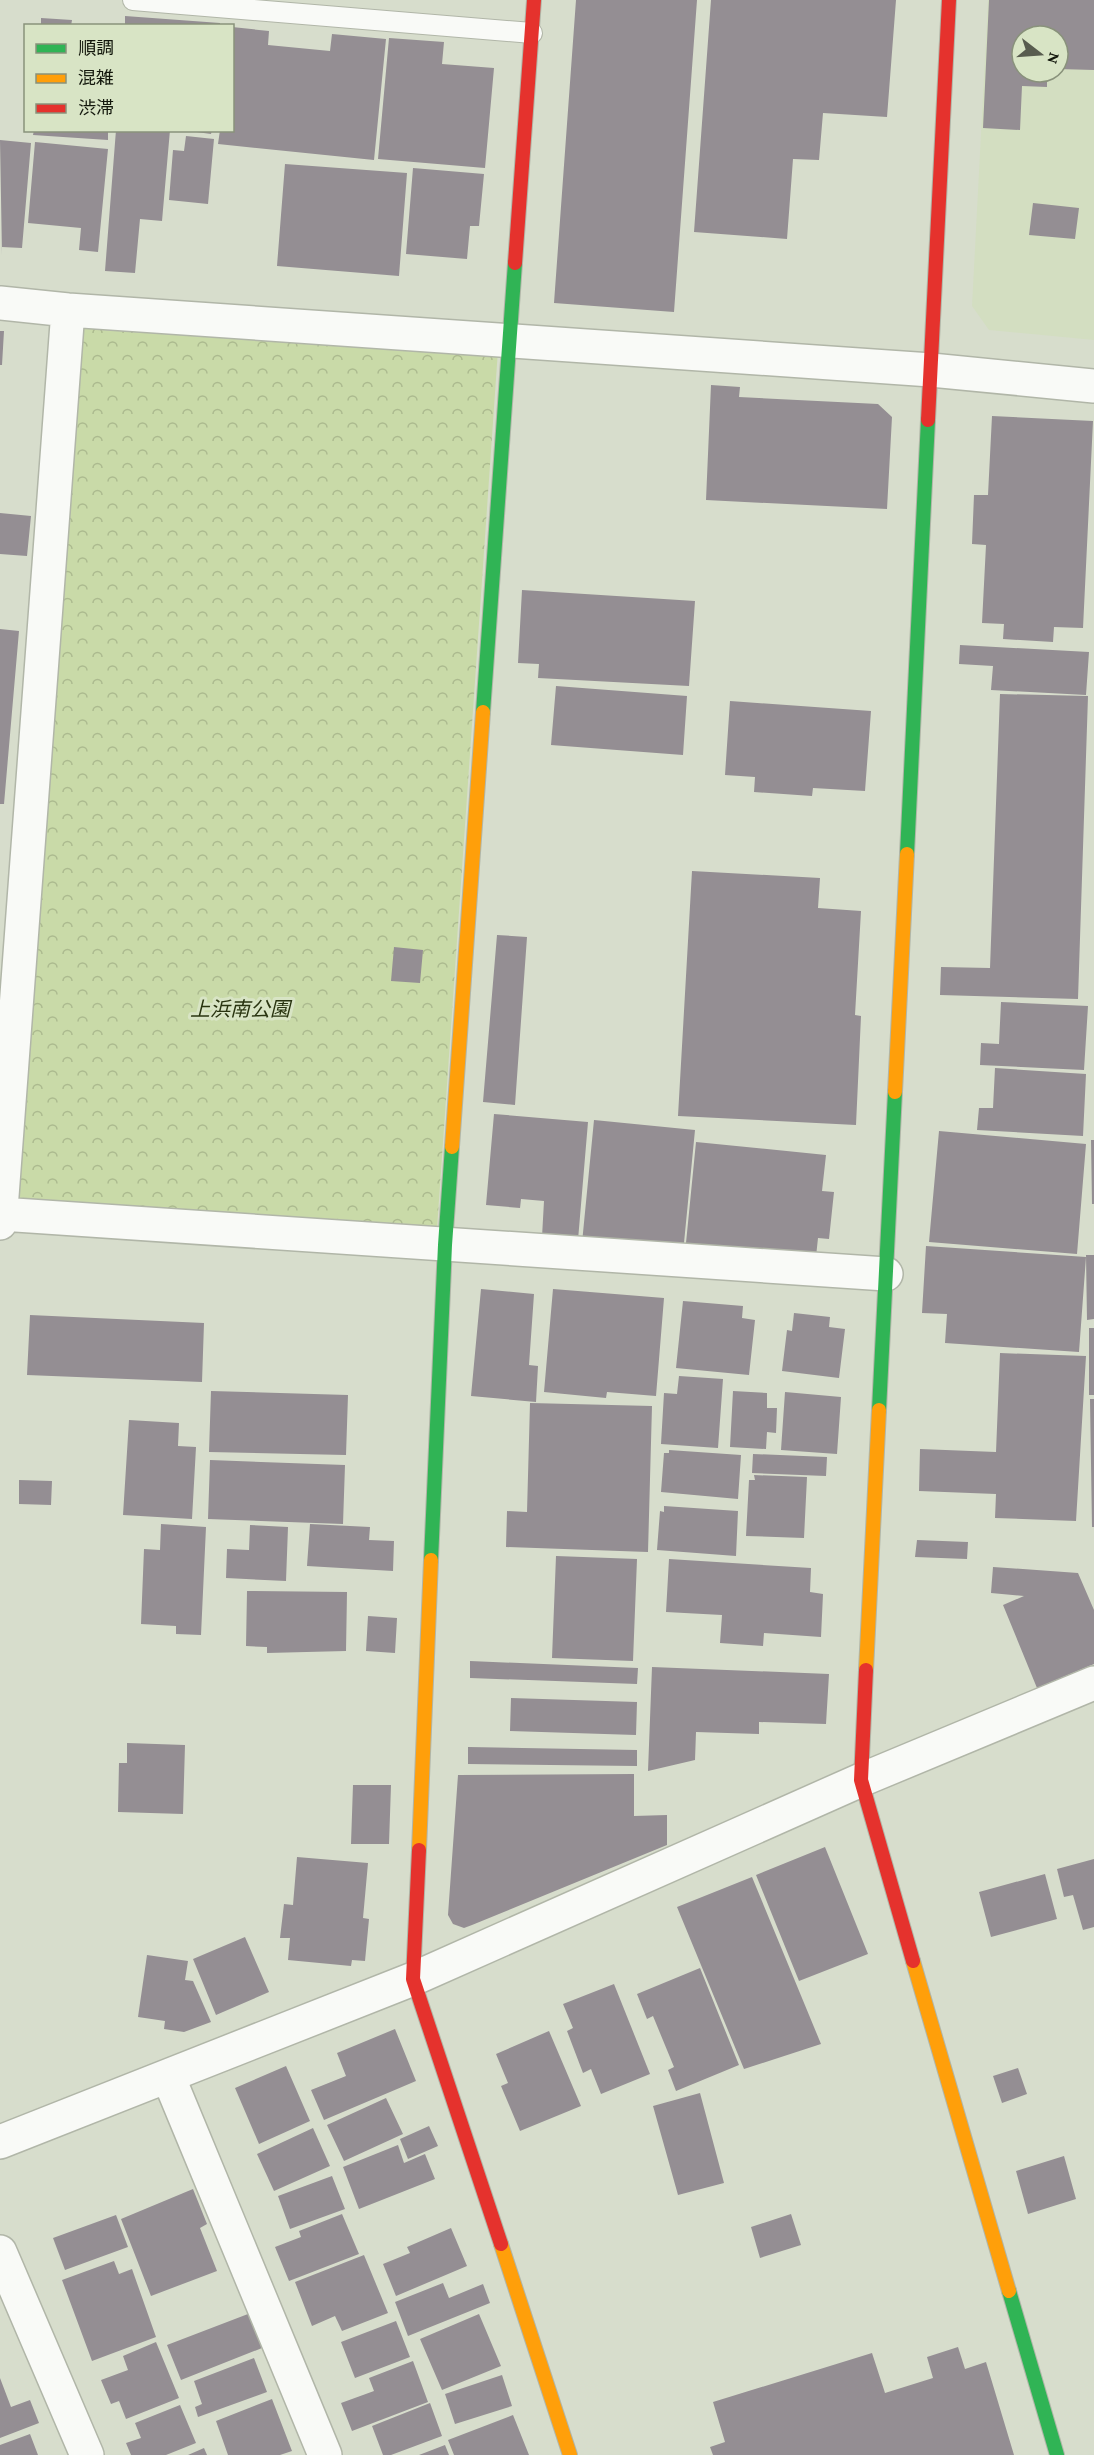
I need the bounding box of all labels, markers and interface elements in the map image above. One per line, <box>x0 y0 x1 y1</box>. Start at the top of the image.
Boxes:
legend <box>24 24 234 132</box>
north arrow <box>1010 24 1070 84</box>
text: 順調 <box>78 38 114 58</box>
text: N <box>1044 51 1064 66</box>
text: 混雑 <box>78 68 114 88</box>
text: 渋滞 <box>78 98 114 118</box>
park label: 上浜南公園 <box>190 998 293 1020</box>

